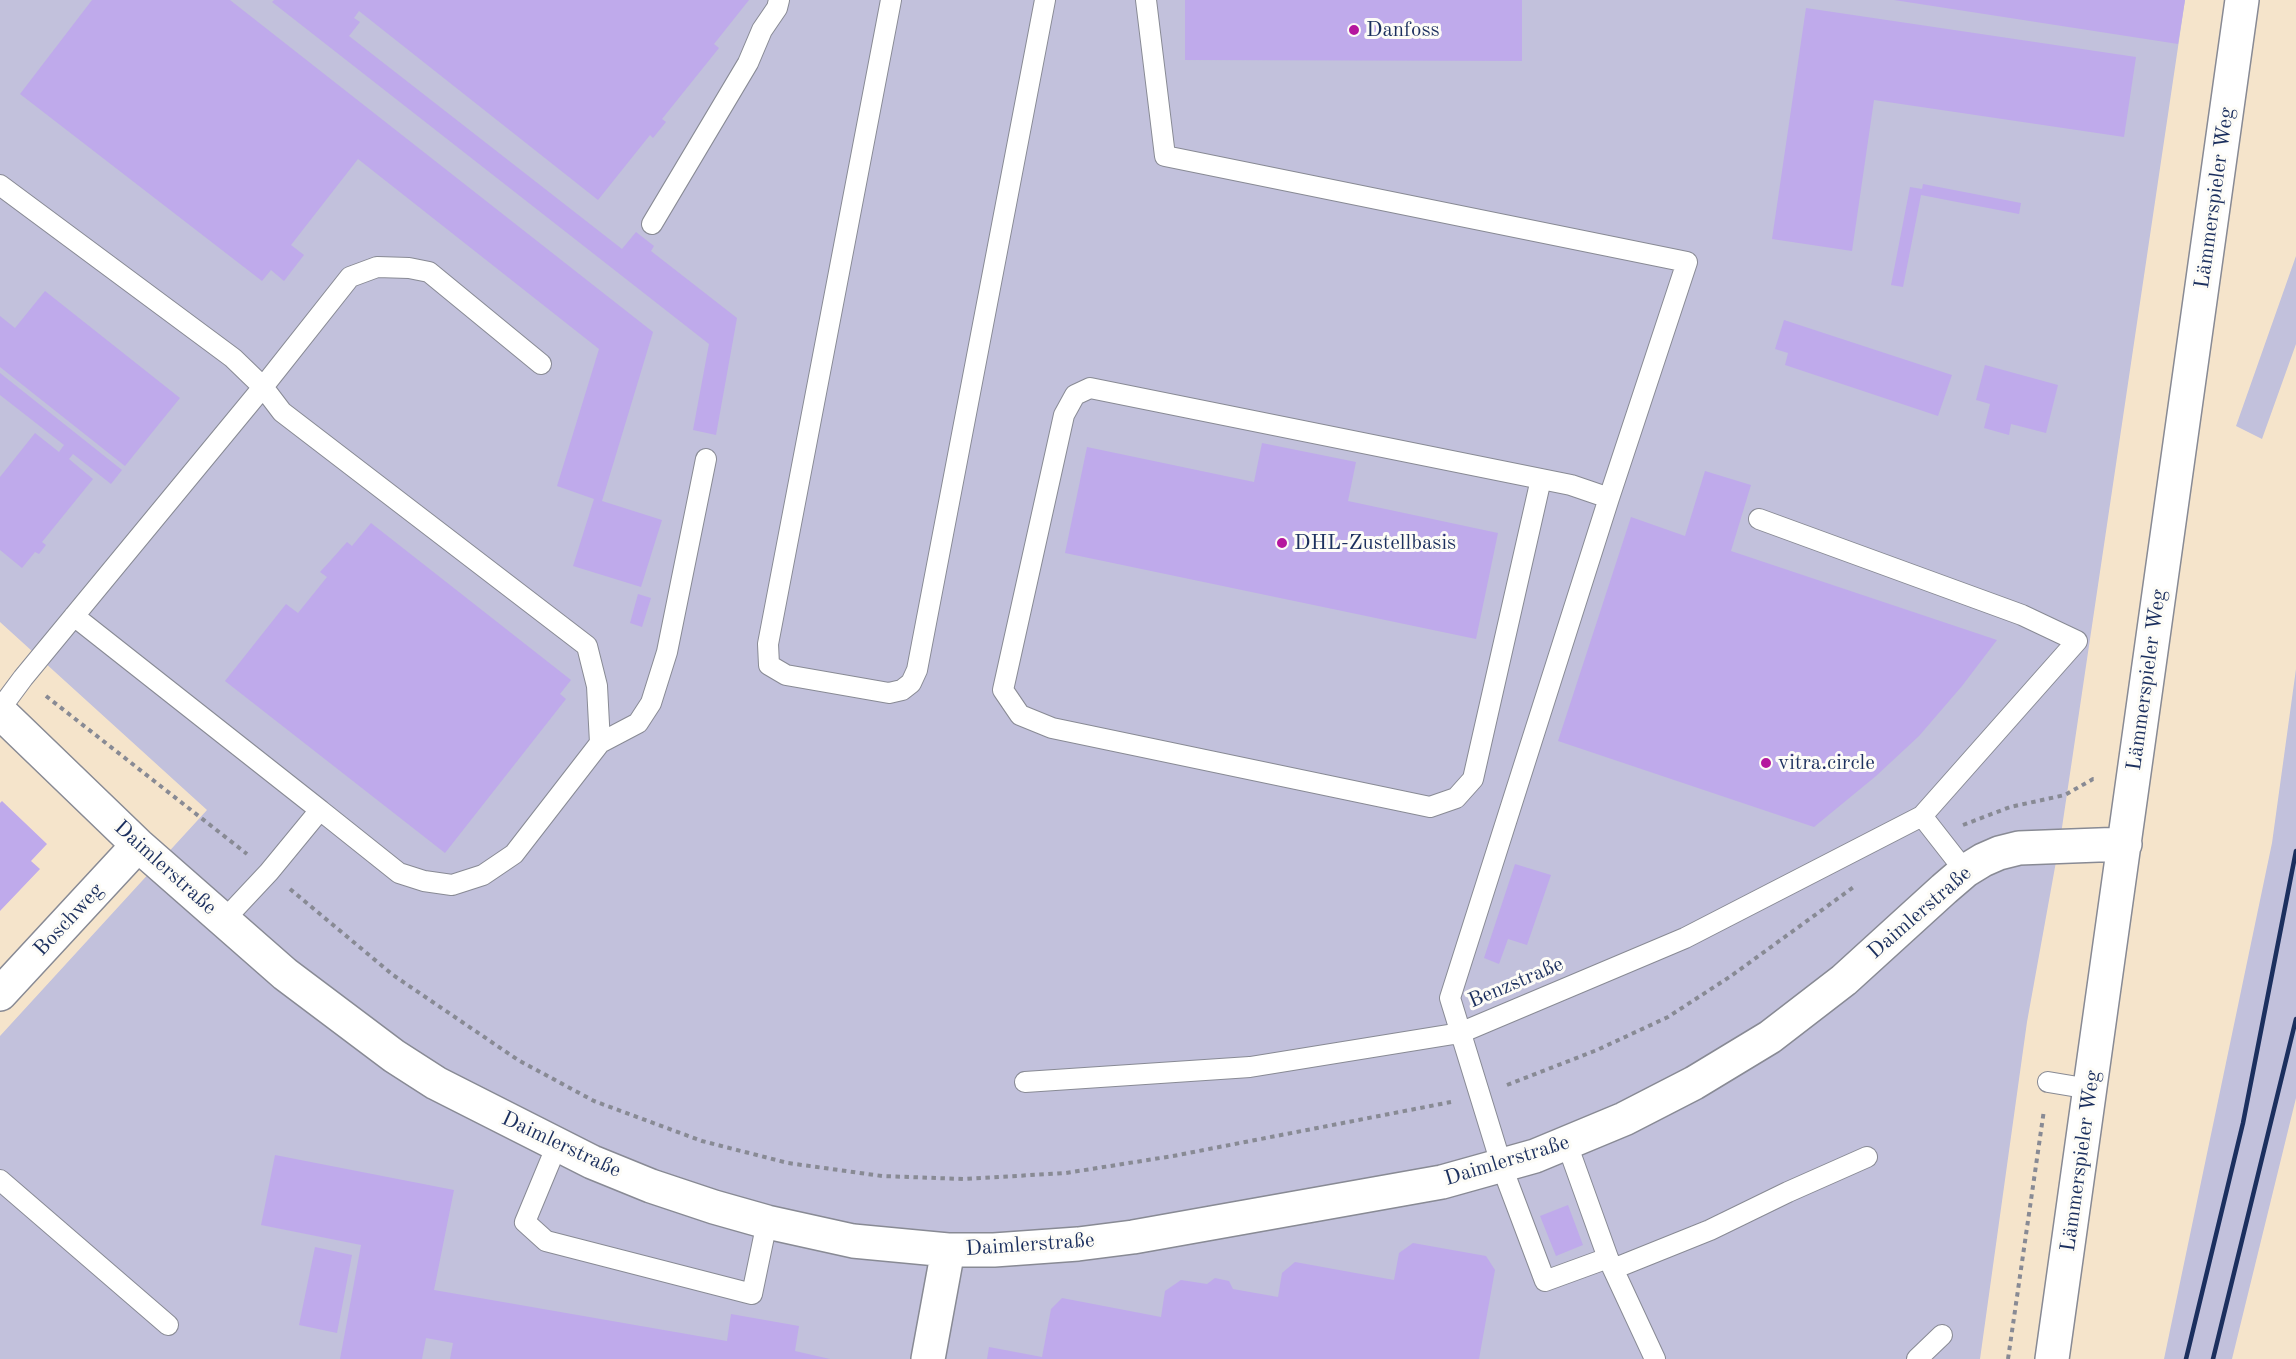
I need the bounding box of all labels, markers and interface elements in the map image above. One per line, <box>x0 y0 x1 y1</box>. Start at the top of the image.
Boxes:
place label: Danfoss <box>1366 17 1440 43</box>
marker: Danfoss <box>1347 23 1361 37</box>
street label: Lämmerspieler Weg <box>2190 106 2240 290</box>
place label: DHL-Zustellbasis <box>1294 530 1456 556</box>
marker: DHL-Zustellbasis <box>1275 536 1289 550</box>
street label: Lämmerspieler Weg <box>2122 588 2172 772</box>
place label: vitra.circle <box>1778 750 1875 776</box>
marker: vitra.circle <box>1759 756 1773 770</box>
street label: Daimlerstraße <box>109 815 221 921</box>
street label: Daimlerstraße <box>1863 861 1977 965</box>
street label: Boschweg <box>29 878 109 962</box>
street label: Benzstraße <box>1465 952 1567 1014</box>
street label: Lämmerspieler Weg <box>2056 1069 2106 1253</box>
street label: Daimlerstraße <box>497 1106 625 1184</box>
street label: Daimlerstraße <box>1442 1130 1572 1192</box>
street label: Daimlerstraße <box>965 1228 1095 1262</box>

